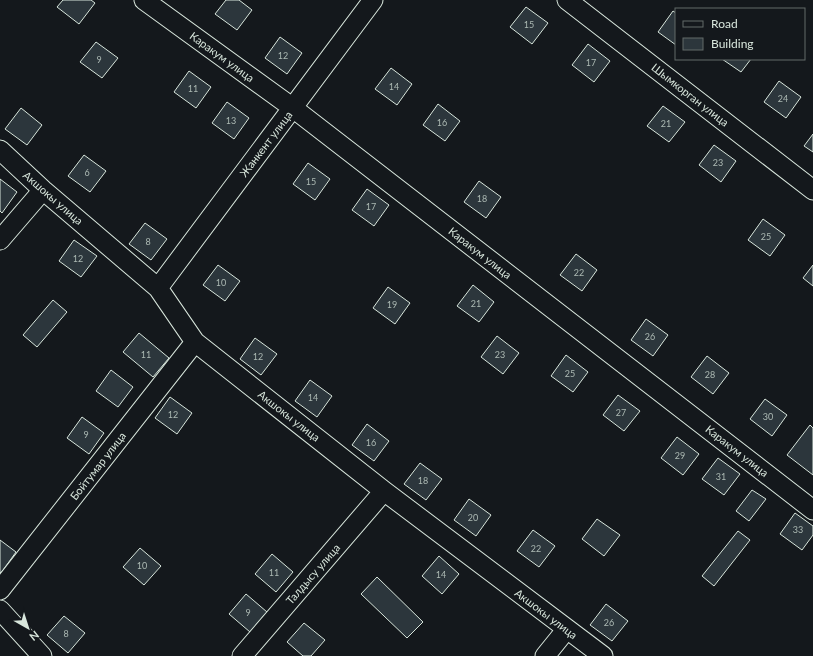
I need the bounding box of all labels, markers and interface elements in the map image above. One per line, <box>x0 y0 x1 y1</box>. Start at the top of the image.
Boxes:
legend <box>675 8 805 60</box>
text: Road <box>711 16 738 31</box>
house number: 15 <box>524 19 534 30</box>
street label: Каракум улица <box>188 29 257 84</box>
text: Building <box>711 36 754 51</box>
house number: 12 <box>278 50 288 61</box>
house number: 9 <box>96 54 102 65</box>
house number: 17 <box>586 57 596 68</box>
street label: Шымкорган улица <box>649 60 731 129</box>
house number: 14 <box>389 81 399 92</box>
house number: 11 <box>188 83 198 94</box>
house number: 24 <box>778 93 788 104</box>
street label: Жанкент улица <box>237 108 295 179</box>
house number: 13 <box>226 115 236 126</box>
house number: 16 <box>437 117 447 128</box>
house number: 21 <box>661 118 671 129</box>
house number: 23 <box>713 157 723 168</box>
house number: 6 <box>84 167 90 178</box>
street label: Акшокы улица <box>21 168 86 227</box>
house number: 15 <box>306 176 316 187</box>
house number: 18 <box>477 193 487 204</box>
house number: 17 <box>366 201 376 212</box>
street label: Каракум улица <box>446 224 514 281</box>
house number: 25 <box>761 231 771 242</box>
house number: 8 <box>145 236 151 247</box>
house number: 12 <box>73 253 83 264</box>
house number: 22 <box>574 267 584 278</box>
house number: 10 <box>216 277 226 288</box>
house number: 21 <box>471 298 481 309</box>
house number: 19 <box>387 299 397 310</box>
house number: 26 <box>645 331 655 342</box>
house number: 11 <box>141 349 151 360</box>
house number: 23 <box>495 349 505 360</box>
house number: 12 <box>253 351 263 362</box>
house number: 25 <box>565 368 575 379</box>
house number: 28 <box>705 369 715 380</box>
street label: Акшокы улица <box>256 387 323 444</box>
house number: 14 <box>308 392 318 403</box>
house number: 27 <box>616 407 626 418</box>
house number: 12 <box>168 409 178 420</box>
house number: 30 <box>763 411 773 422</box>
street label: Каракум улица <box>703 422 771 479</box>
street label: Бойтумар улица <box>67 429 128 502</box>
house number: 9 <box>83 429 89 440</box>
house number: 16 <box>366 437 376 448</box>
house number: 29 <box>675 450 685 461</box>
house number: 31 <box>716 471 726 482</box>
house number: 18 <box>418 475 428 486</box>
house number: 20 <box>468 512 478 523</box>
house number: 33 <box>793 524 803 535</box>
street label: Талдысу улица <box>283 541 342 606</box>
house number: 22 <box>531 543 541 554</box>
house number: 10 <box>137 560 147 571</box>
house number: 11 <box>269 567 279 578</box>
house number: 14 <box>436 569 446 580</box>
street label: Акшокы улица <box>512 586 580 641</box>
house number: 9 <box>245 607 251 618</box>
north arrow <box>8 608 48 648</box>
house number: 26 <box>604 617 614 628</box>
text: N <box>27 628 42 644</box>
house number: 8 <box>63 628 69 639</box>

